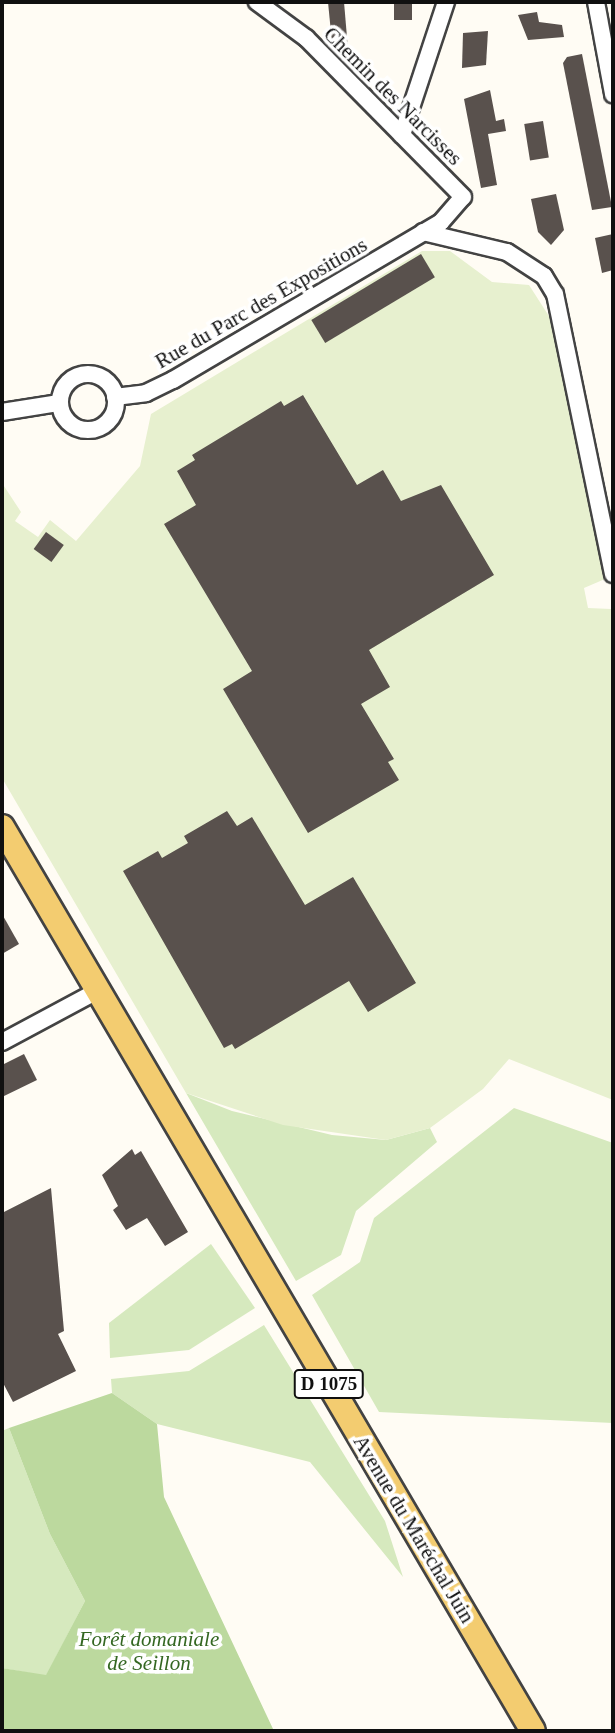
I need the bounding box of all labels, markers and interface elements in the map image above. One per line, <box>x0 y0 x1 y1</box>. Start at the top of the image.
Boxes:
street label: Chemin des Narcisses <box>319 22 467 170</box>
street label: Rue du Parc des Expositions <box>151 232 371 374</box>
road number: D 1075 <box>292 1368 366 1400</box>
street label: Avenue du Maréchal Juin <box>348 1430 480 1628</box>
park label: Forêt domaniale de Seillon <box>79 1626 219 1676</box>

